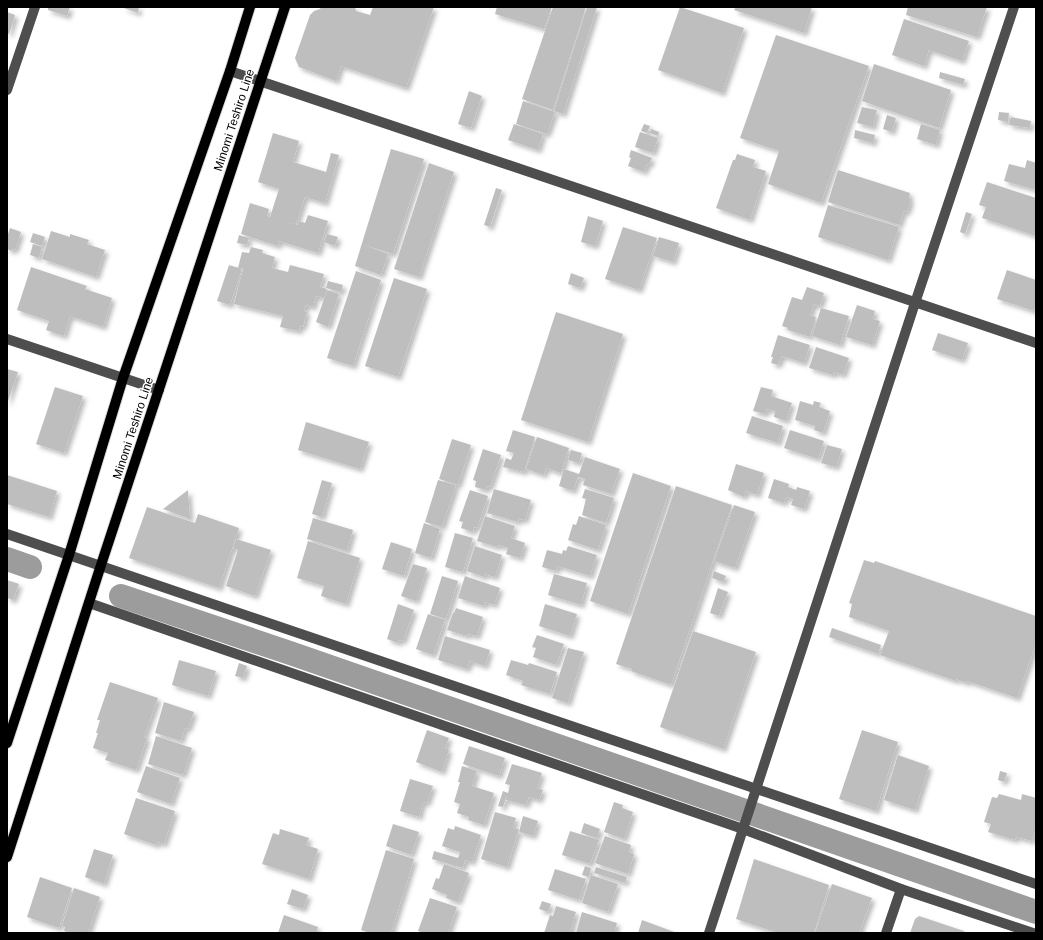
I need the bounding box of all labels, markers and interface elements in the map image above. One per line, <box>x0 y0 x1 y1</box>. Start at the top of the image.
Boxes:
street label: Minomi Teshiro Line <box>211 67 257 173</box>
street label: Minomi Teshiro Line <box>110 375 156 481</box>

